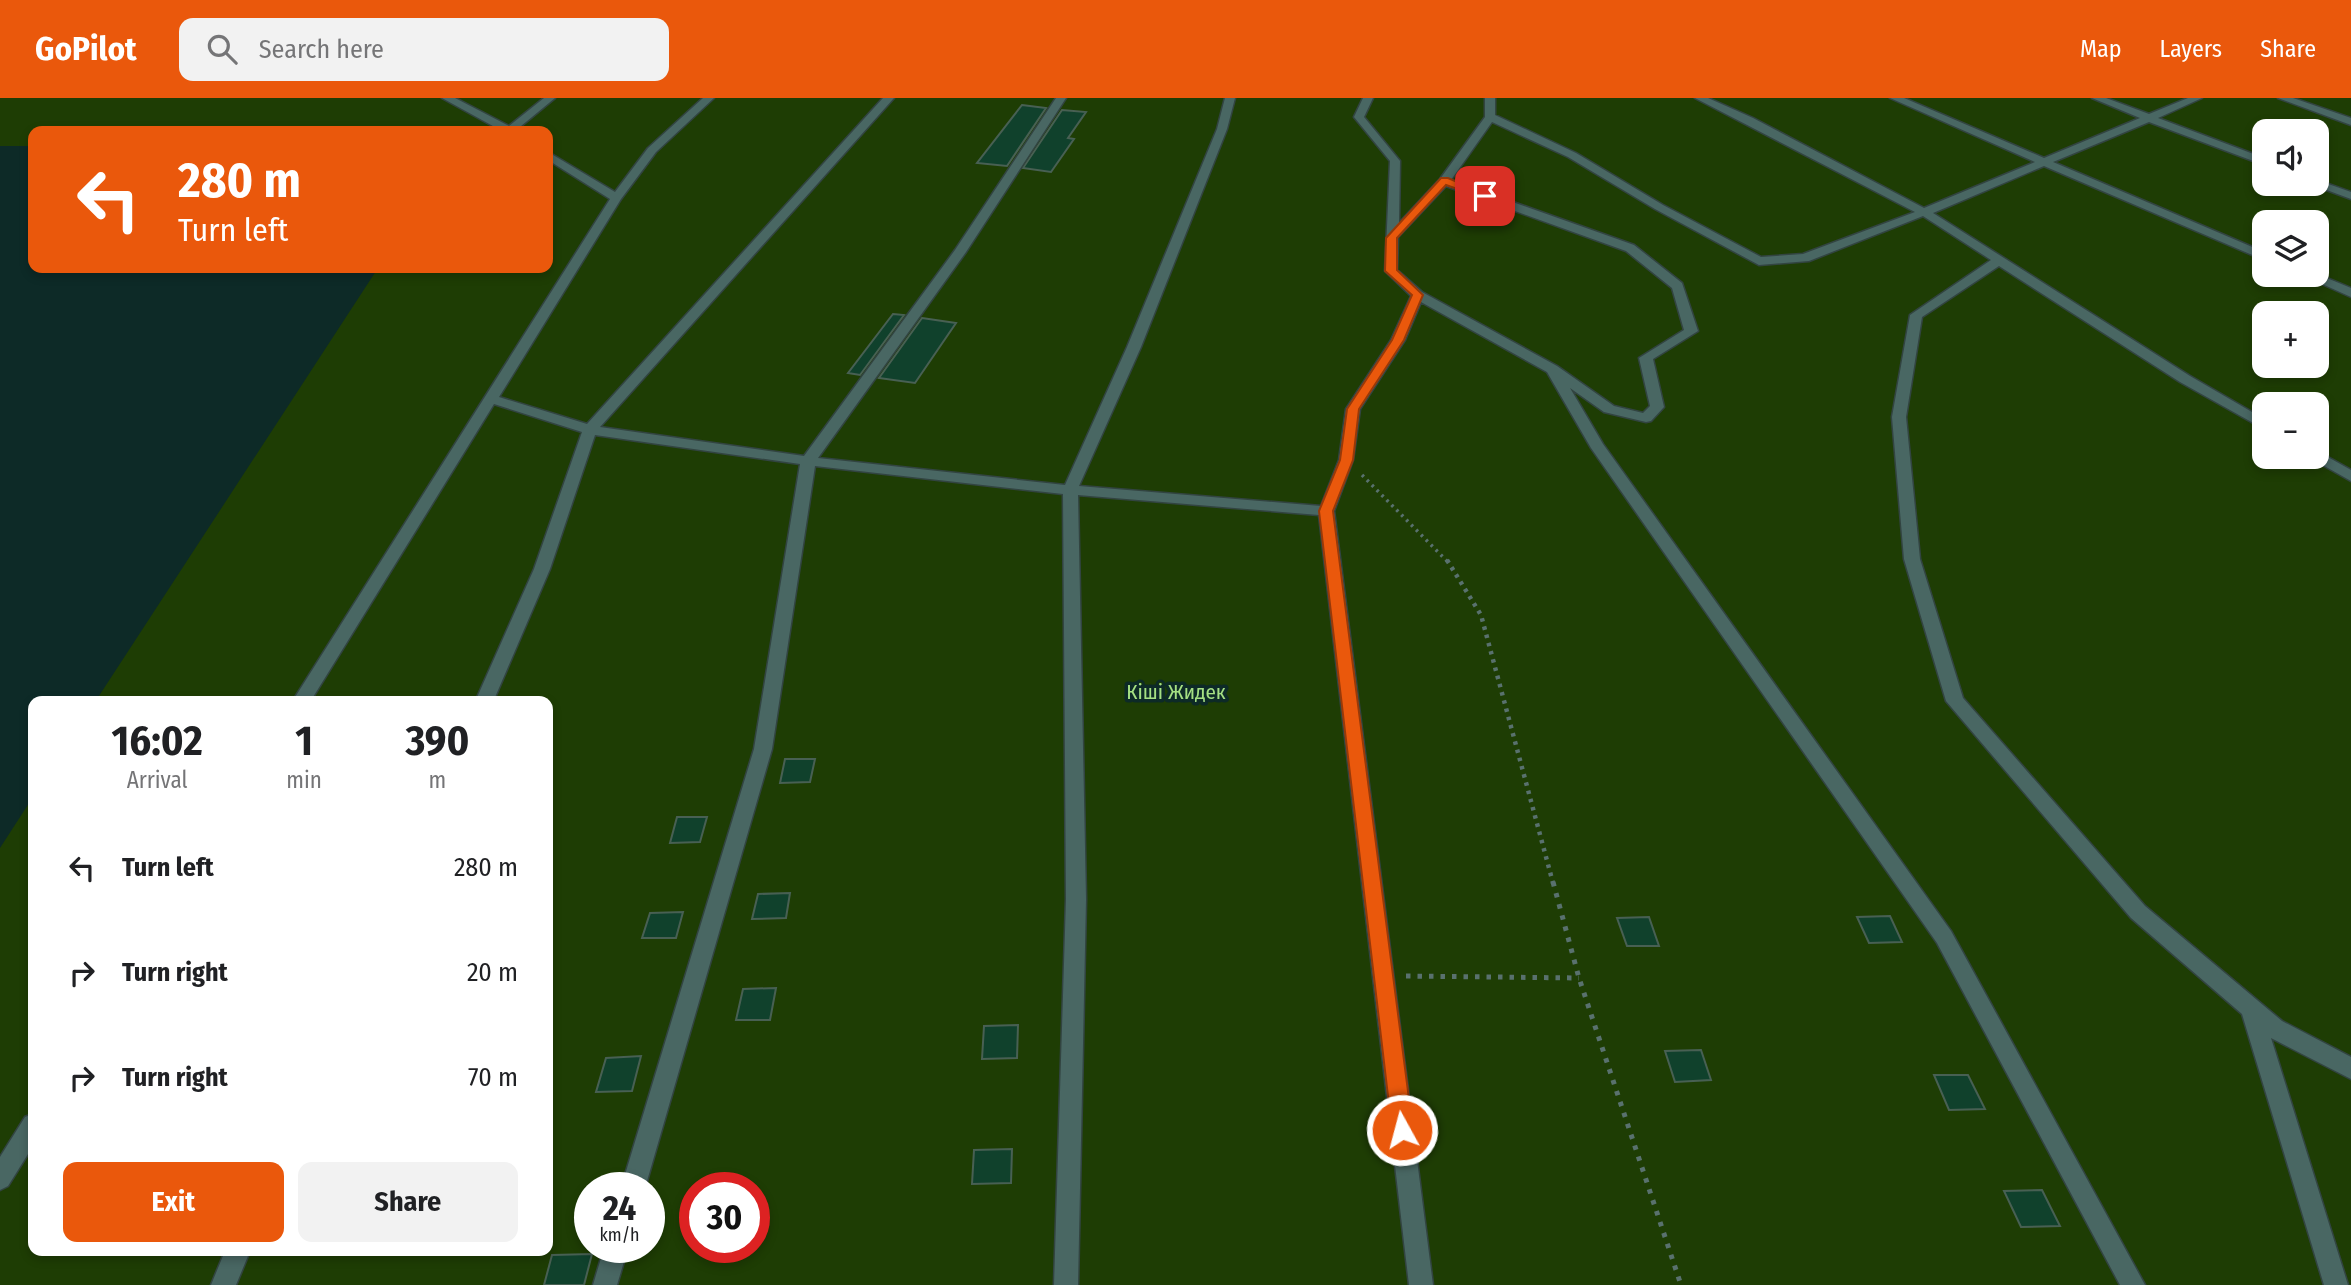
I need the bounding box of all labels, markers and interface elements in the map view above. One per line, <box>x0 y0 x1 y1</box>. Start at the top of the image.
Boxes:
search box <box>179 18 669 81</box>
text: GoPilot <box>35 29 137 69</box>
icon: search <box>203 30 241 68</box>
text: Search here <box>259 34 384 65</box>
text: Map <box>2080 35 2122 63</box>
text: Layers <box>2160 35 2222 63</box>
text: Share <box>2260 35 2316 63</box>
map controls <box>2252 119 2329 469</box>
button: sound <box>2252 119 2329 196</box>
text: 280 m <box>178 151 301 210</box>
icon: left <box>63 154 154 245</box>
pin <box>1455 166 1515 226</box>
icon: arrive <box>1466 177 1504 215</box>
button: layers <box>2252 210 2329 287</box>
text: Turn left <box>178 211 288 249</box>
button: + <box>2252 301 2329 378</box>
button: − <box>2252 392 2329 469</box>
park label: Кіші Жидек <box>1126 679 1226 705</box>
text: 16:02 <box>111 716 203 766</box>
text: 1 <box>295 716 313 766</box>
text: 390 <box>405 716 470 766</box>
text: Arrival <box>127 766 188 794</box>
text: min <box>286 766 322 794</box>
text: m <box>429 766 446 794</box>
icon: left <box>63 849 101 887</box>
text: Turn left <box>122 852 214 883</box>
text: 280 m <box>454 852 518 883</box>
icon: right <box>63 954 101 992</box>
text: Turn right <box>122 957 228 988</box>
text: 20 m <box>467 957 518 988</box>
icon: right <box>63 1059 101 1097</box>
text: Turn right <box>122 1062 228 1093</box>
text: 70 m <box>468 1062 518 1093</box>
position arrow <box>1365 1093 1439 1167</box>
button: Exit <box>63 1162 284 1242</box>
button: Share <box>298 1162 518 1242</box>
speed limit sign: 30 <box>679 1172 770 1263</box>
text: 24 <box>603 1187 636 1229</box>
text: km/h <box>599 1224 640 1246</box>

